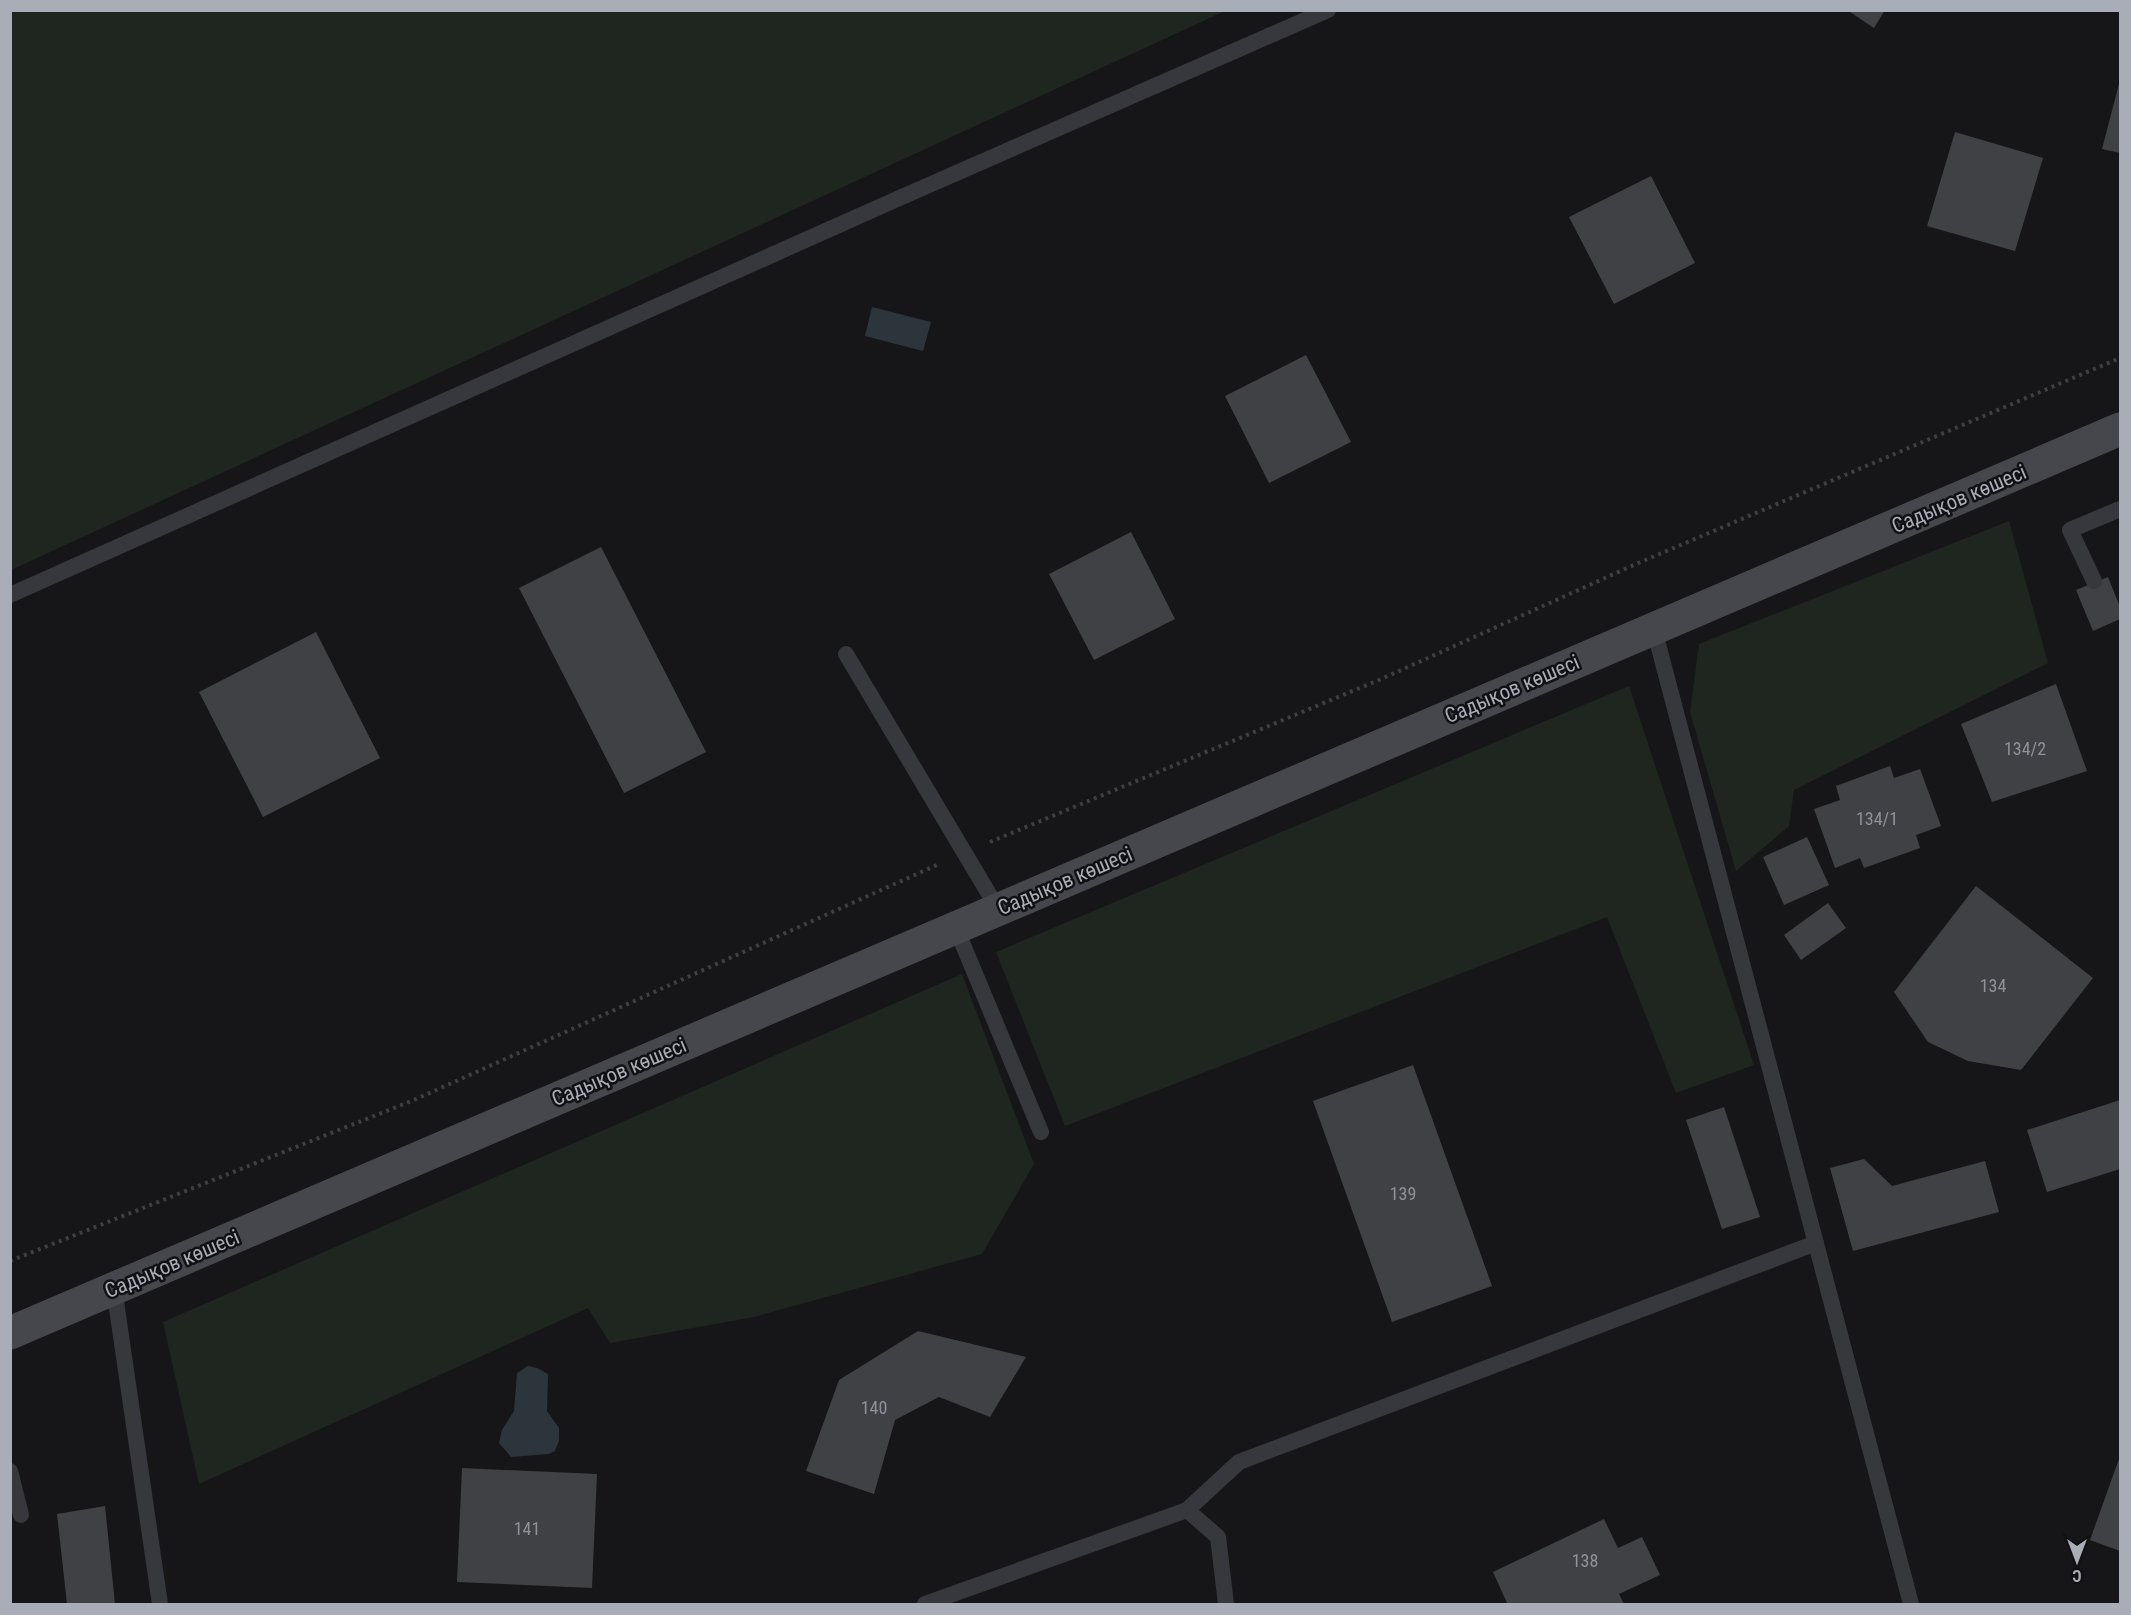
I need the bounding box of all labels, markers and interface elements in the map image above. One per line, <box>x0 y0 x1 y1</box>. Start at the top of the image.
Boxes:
street label: Садықов көшесі <box>1888 460 2030 538</box>
street label: Садықов көшесі <box>1441 650 1583 728</box>
house number: 134/2 <box>2004 738 2046 759</box>
house number: 134/1 <box>1856 808 1898 829</box>
street label: Садықов көшесі <box>994 842 1136 920</box>
house number: 134 <box>1980 975 2006 996</box>
street label: Садықов көшесі <box>548 1033 690 1111</box>
house number: 139 <box>1390 1183 1416 1204</box>
street label: Садықов көшесі <box>101 1225 243 1303</box>
house number: 140 <box>861 1397 887 1418</box>
house number: 141 <box>514 1518 540 1539</box>
north arrow <box>2047 1531 2107 1591</box>
house number: 138 <box>1572 1550 1598 1571</box>
text: С <box>2072 1566 2082 1585</box>

